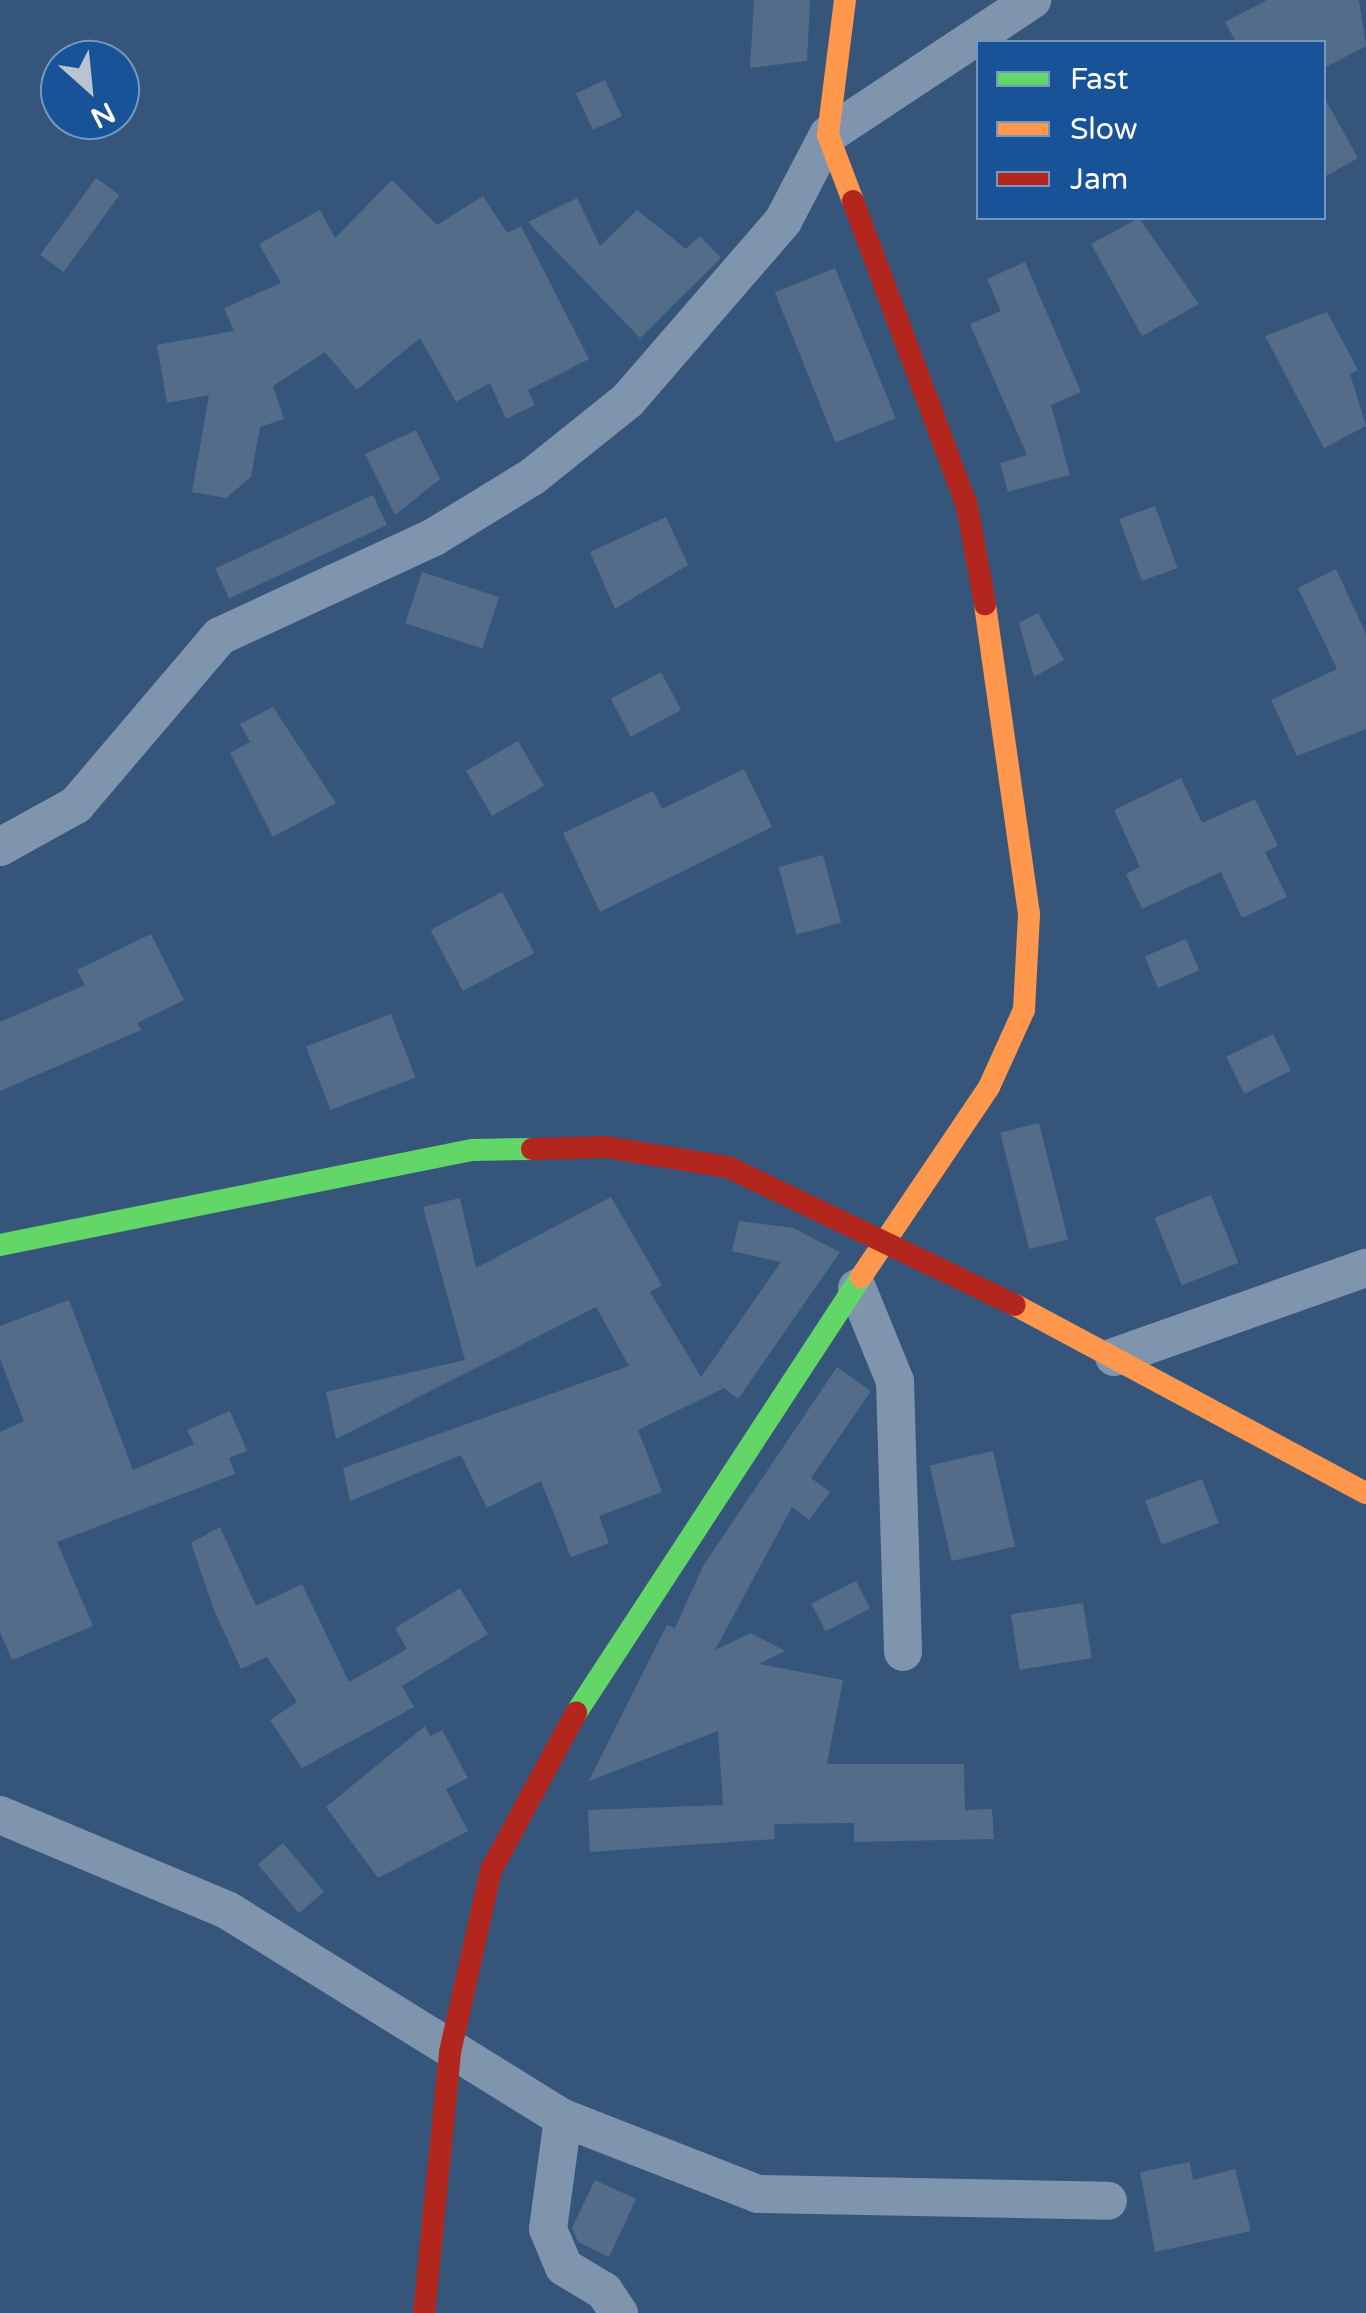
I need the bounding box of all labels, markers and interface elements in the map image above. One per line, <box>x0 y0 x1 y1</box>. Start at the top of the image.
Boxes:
north arrow <box>40 40 140 140</box>
legend <box>976 40 1326 220</box>
text: Fast <box>1070 61 1129 98</box>
text: N <box>85 95 120 135</box>
text: Slow <box>1070 111 1138 148</box>
text: Jam <box>1070 161 1128 198</box>

